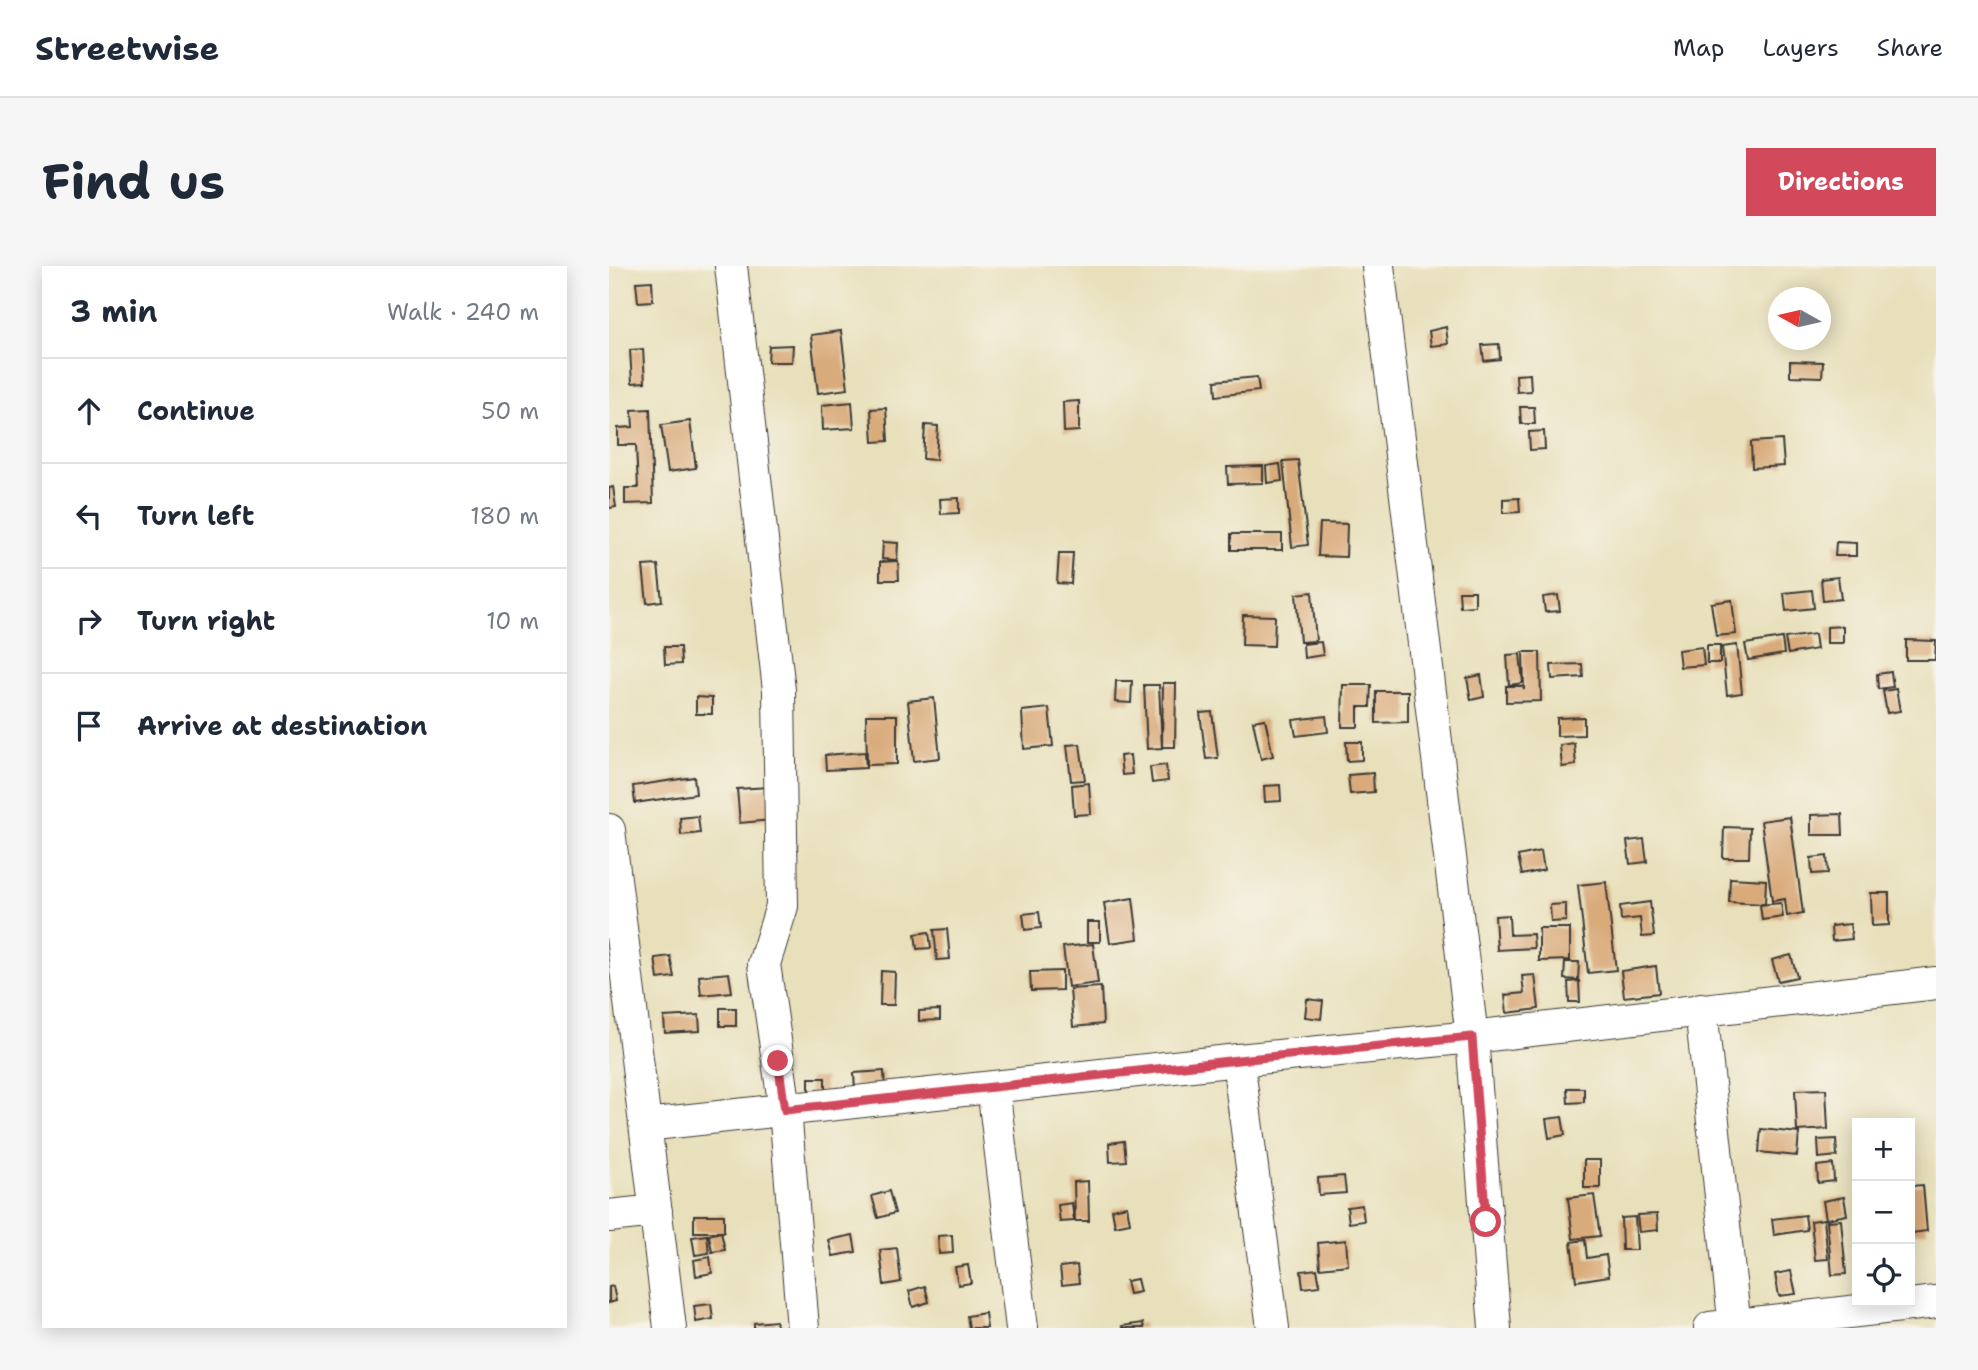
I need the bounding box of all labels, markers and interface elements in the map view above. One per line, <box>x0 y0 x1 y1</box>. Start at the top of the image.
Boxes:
text: Streetwise <box>35 26 219 71</box>
text: Map <box>1673 32 1724 64</box>
text: Layers <box>1762 32 1839 64</box>
text: Share <box>1877 32 1943 64</box>
button: Directions <box>1746 148 1936 216</box>
text: Find us <box>42 149 225 215</box>
north arrow <box>1768 287 1831 350</box>
text: 3 min <box>70 291 157 332</box>
text: Walk · 240 m <box>387 297 539 327</box>
icon: ahead <box>70 392 108 430</box>
text: Continue <box>137 393 255 428</box>
text: 50 m <box>481 396 539 426</box>
icon: left <box>70 497 108 535</box>
text: Turn left <box>137 498 254 533</box>
text: 180 m <box>470 501 539 531</box>
icon: right <box>70 602 108 640</box>
text: Turn right <box>137 603 275 638</box>
text: 10 m <box>486 606 539 636</box>
icon: arrive <box>70 707 108 745</box>
text: Arrive at destination <box>137 708 427 743</box>
route end <box>762 1045 793 1076</box>
map controls <box>1852 1118 1915 1307</box>
button: + <box>1852 1118 1915 1181</box>
button: − <box>1852 1181 1915 1244</box>
route start <box>1470 1206 1501 1237</box>
button: locate <box>1852 1244 1915 1307</box>

